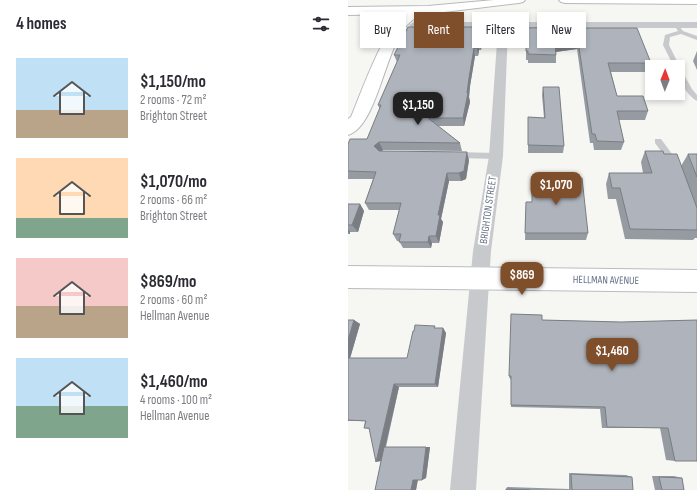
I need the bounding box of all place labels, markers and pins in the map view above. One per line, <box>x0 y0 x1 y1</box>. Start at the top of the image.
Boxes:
pin: $1,150 <box>385 92 451 126</box>
pin: $1,070 <box>523 172 589 206</box>
pin: $869 <box>498 262 546 296</box>
pin: $1,460 <box>579 338 645 372</box>

